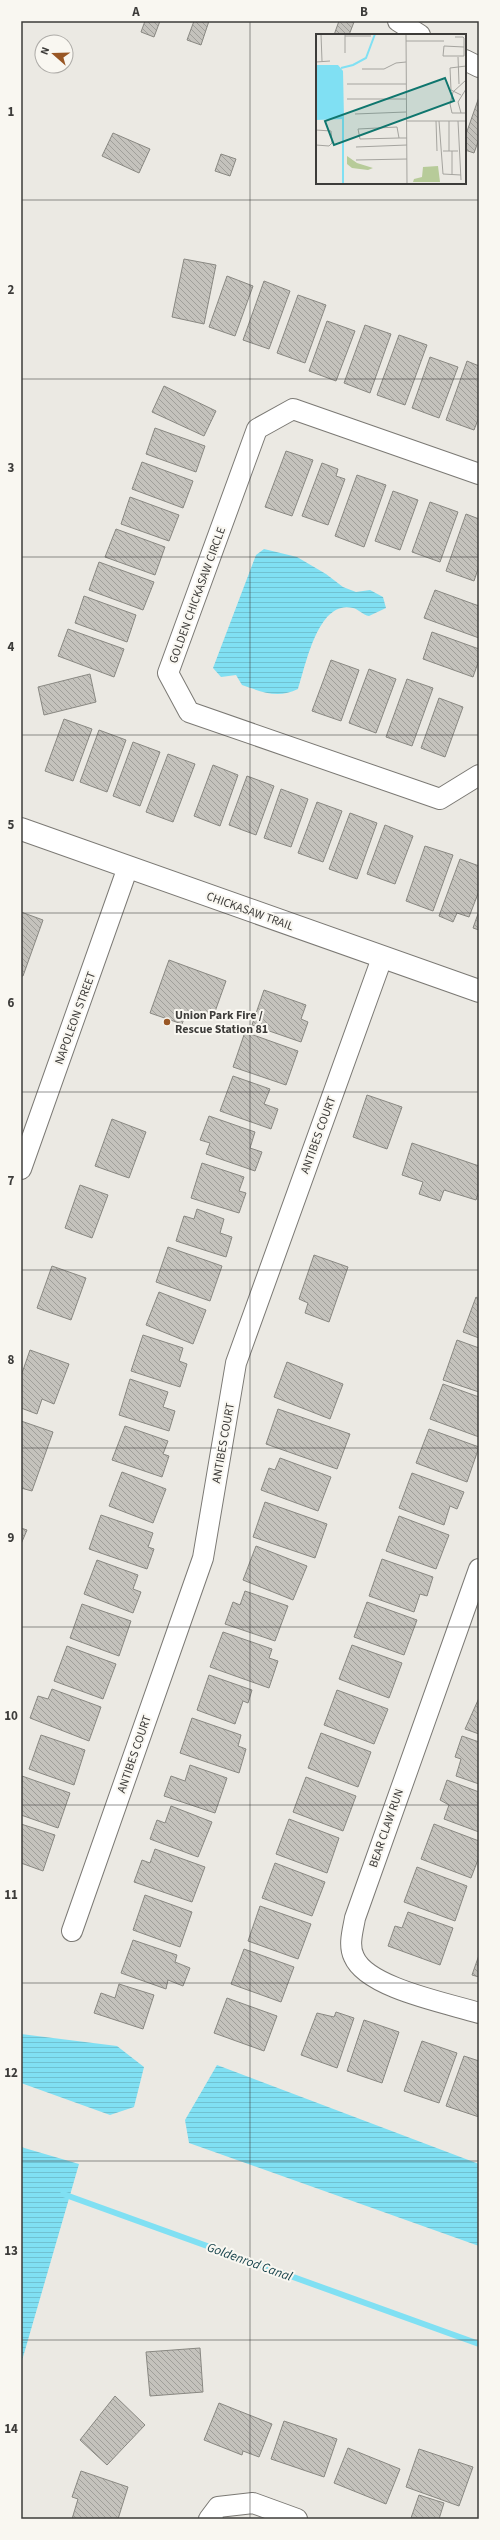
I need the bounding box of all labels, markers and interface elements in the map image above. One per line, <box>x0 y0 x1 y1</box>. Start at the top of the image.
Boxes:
text: A <box>131 3 140 21</box>
text: B <box>360 3 368 21</box>
north arrow <box>34 34 74 74</box>
inset map <box>316 34 466 184</box>
text: N <box>37 45 53 57</box>
text: 1 <box>8 103 15 121</box>
text: 2 <box>8 281 15 299</box>
text: 3 <box>8 459 15 477</box>
street label: GOLDEN CHICKASAW CIRCLE <box>165 525 230 666</box>
text: 4 <box>8 638 15 656</box>
text: 5 <box>8 816 15 834</box>
street label: CHICKASAW TRAIL <box>204 888 296 935</box>
street label: NAPOLEON STREET <box>51 969 100 1067</box>
text: 6 <box>8 994 15 1012</box>
place label: Union Park Fire / Rescue Station 81 <box>175 1007 268 1038</box>
marker: Union Park Fire / Rescue Station 81 <box>162 1017 172 1027</box>
street label: ANTIBES COURT <box>297 1094 341 1176</box>
text: 7 <box>8 1172 15 1190</box>
text: 8 <box>8 1351 15 1369</box>
street label: ANTIBES COURT <box>208 1401 239 1485</box>
text: 9 <box>8 1529 15 1547</box>
text: 10 <box>4 1707 18 1725</box>
street label: ANTIBES COURT <box>113 1712 156 1795</box>
street label: BEAR CLAW RUN <box>365 1786 408 1870</box>
text: 11 <box>4 1886 18 1904</box>
text: 12 <box>4 2064 18 2082</box>
water label: Goldenrod Canal <box>205 2238 295 2286</box>
text: 13 <box>4 2242 18 2260</box>
text: 14 <box>4 2420 18 2438</box>

